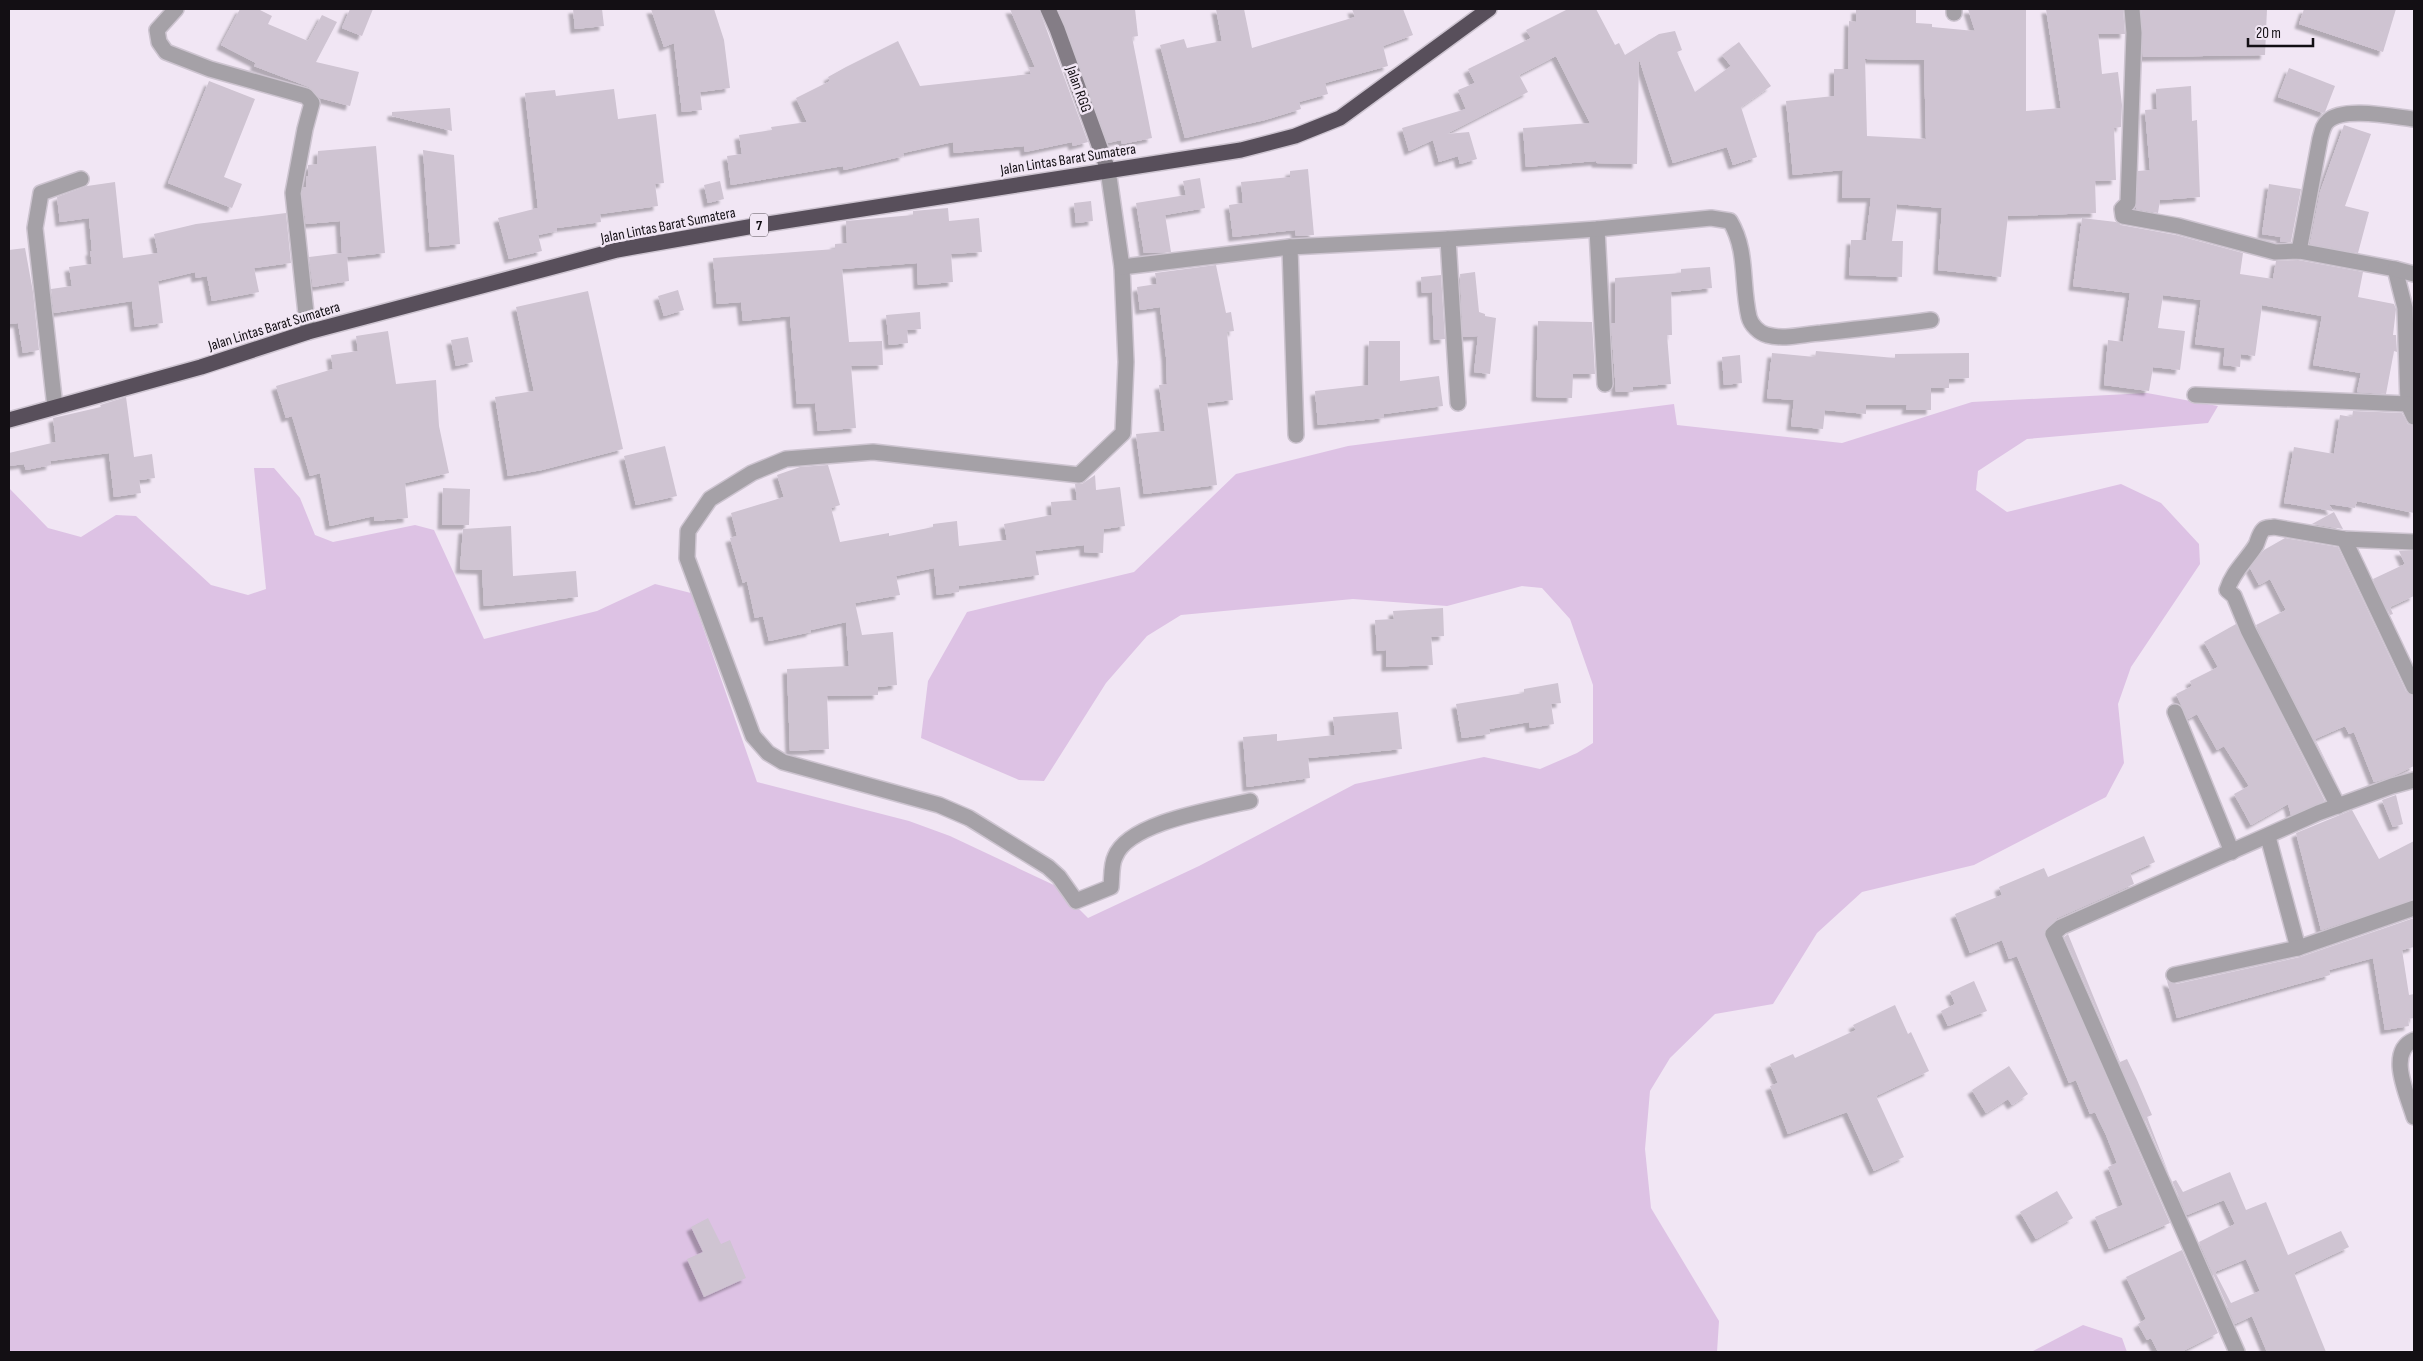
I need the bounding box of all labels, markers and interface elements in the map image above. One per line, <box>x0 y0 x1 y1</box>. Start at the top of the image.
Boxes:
scale bar <box>2248 15 2313 47</box>
text: 20 m <box>2256 24 2281 43</box>
street label: Jalan RGG <box>1061 62 1096 115</box>
street label: Jalan Lintas Barat Sumatera <box>998 139 1137 180</box>
street label: Jalan Lintas Barat Sumatera <box>598 203 737 248</box>
road number: 7 <box>750 214 768 236</box>
street label: Jalan Lintas Barat Sumatera <box>205 297 343 356</box>

